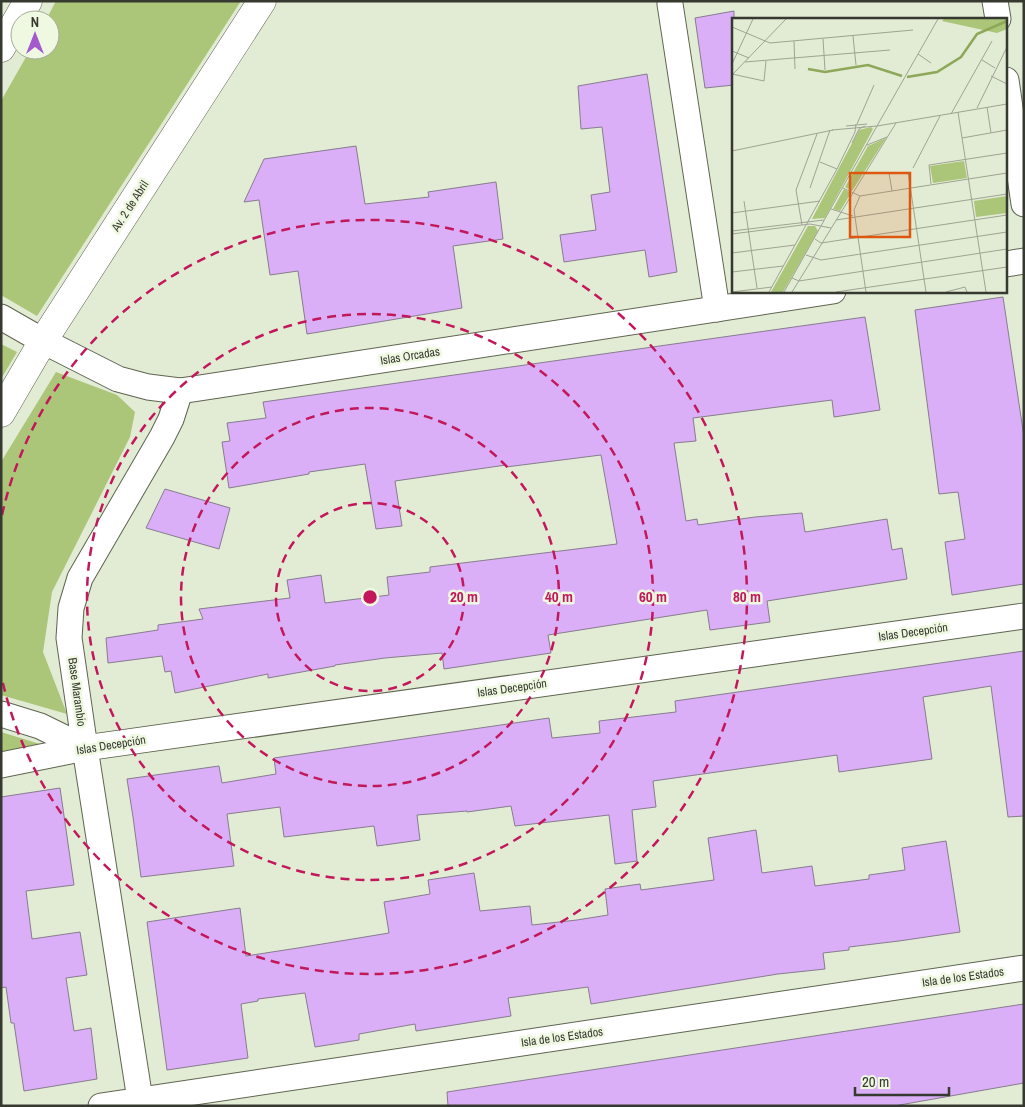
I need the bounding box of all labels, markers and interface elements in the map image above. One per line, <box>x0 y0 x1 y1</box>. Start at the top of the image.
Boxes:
north arrow <box>10 10 60 60</box>
text: N <box>31 13 39 31</box>
inset map <box>732 18 1008 292</box>
street label: Av. 2 de Abril <box>107 177 152 235</box>
street label: Islas Orcadas <box>379 343 441 369</box>
text: 20 m <box>450 586 478 607</box>
text: 40 m <box>545 586 573 607</box>
text: 60 m <box>639 586 667 607</box>
text: 80 m <box>733 586 761 607</box>
centre of rings <box>361 588 379 606</box>
street label: Islas Decepción <box>877 619 949 645</box>
street label: Base Marambio <box>64 656 90 728</box>
street label: Islas Decepción <box>476 675 548 701</box>
street label: Islas Decepción <box>75 732 147 758</box>
street label: Isla de los Estados <box>921 963 1005 991</box>
street label: Isla de los Estados <box>520 1023 604 1051</box>
scale bar <box>855 1064 949 1096</box>
text: 20 m <box>862 1071 889 1092</box>

